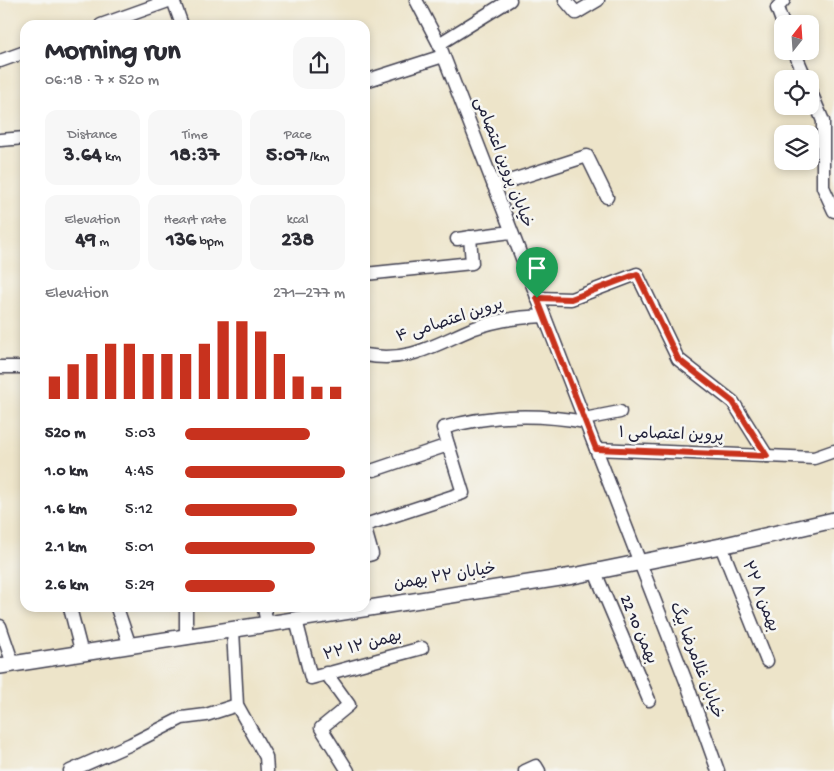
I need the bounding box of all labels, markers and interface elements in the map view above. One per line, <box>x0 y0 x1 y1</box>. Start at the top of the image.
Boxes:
north arrow <box>774 15 819 60</box>
map controls <box>774 15 819 170</box>
text: Morning run <box>45 36 180 69</box>
button: share <box>293 37 345 89</box>
button: locate <box>774 70 819 115</box>
text: 06:18 · 7 × 520 m <box>45 72 159 91</box>
street label: خیابان پروین اعتصامی <box>468 95 536 231</box>
button: layers <box>774 125 819 170</box>
text: Distance <box>68 127 117 144</box>
text: Time <box>182 127 208 144</box>
text: Pace <box>284 127 311 144</box>
text: 3.64 <box>64 144 102 169</box>
text: 18:37 <box>171 144 219 169</box>
text: 5:07 <box>266 144 306 169</box>
text: km <box>102 149 121 166</box>
text: /km <box>306 149 329 166</box>
text: Elevation <box>65 212 120 229</box>
text: Heart rate <box>164 212 226 229</box>
text: kcal <box>287 212 309 229</box>
text: 49 <box>75 229 96 254</box>
text: 136 <box>166 229 196 254</box>
text: 238 <box>281 229 314 254</box>
text: m <box>96 234 109 251</box>
text: bpm <box>196 234 224 251</box>
pin <box>516 247 558 298</box>
icon: arrive <box>523 254 551 282</box>
text: Elevation <box>45 285 109 304</box>
text: 271–277 m <box>273 285 345 304</box>
street label: پروین اعتصامی ۴ <box>394 296 506 348</box>
text: 520 m <box>45 425 86 444</box>
text: 5:03 <box>125 425 156 444</box>
street label: پروین اعتصامی ۱ <box>618 425 724 447</box>
text: 1.0 km <box>45 463 88 482</box>
text: 4:45 <box>125 463 154 482</box>
text: 1.6 km <box>45 501 87 520</box>
text: 5:12 <box>125 501 153 520</box>
text: 2.1 km <box>45 539 87 558</box>
text: 5:01 <box>125 539 154 558</box>
street label: ۲۲ بهمن ۸ <box>736 559 782 635</box>
street label: خیابان ۲۲ بهمن <box>393 561 497 595</box>
text: 2.6 km <box>45 577 88 596</box>
text: 5:29 <box>125 577 154 596</box>
street label: 22 بهمن 10 <box>614 593 660 667</box>
street label: خیابان غلامرضا بیگ <box>664 599 729 722</box>
street label: ۲۲ بهمن ۱۲ <box>322 627 404 667</box>

